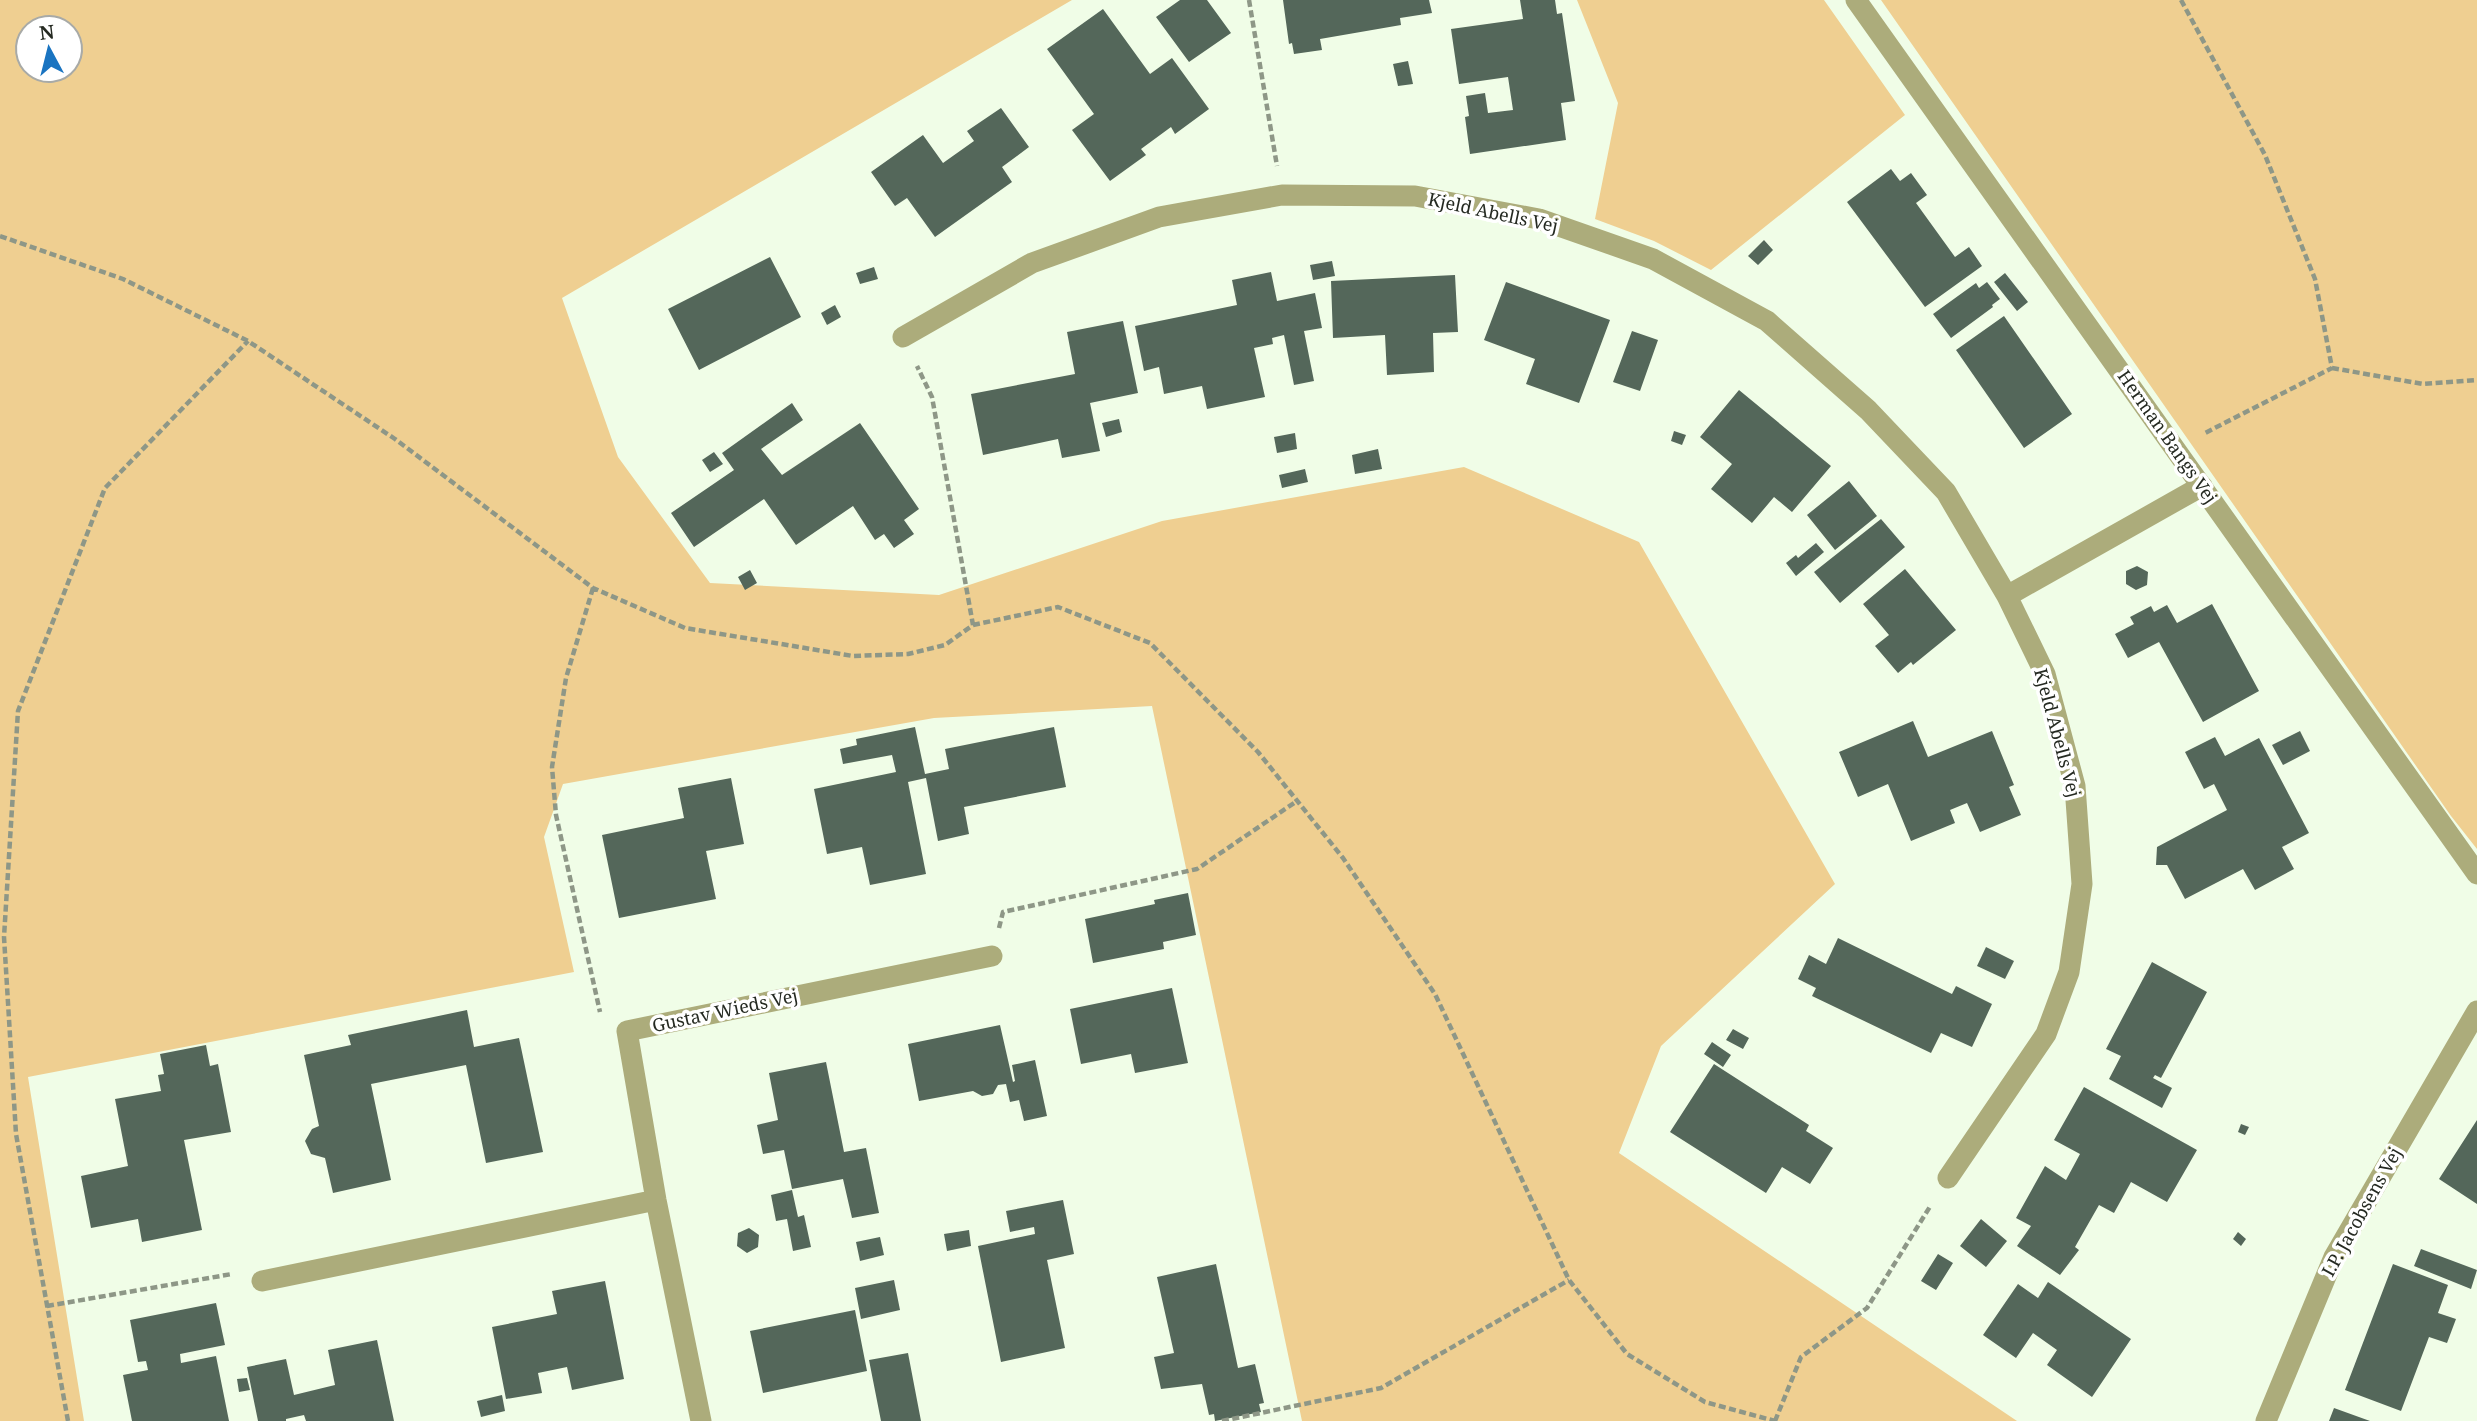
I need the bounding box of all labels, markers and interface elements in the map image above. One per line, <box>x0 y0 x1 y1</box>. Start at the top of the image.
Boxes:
north arrow <box>14 14 84 84</box>
text: N <box>38 18 56 46</box>
street label: Kjeld Abells Vej <box>1426 187 1560 238</box>
street label: Herman Bangs Vej <box>2113 365 2223 508</box>
street label: Kjeld Abells Vej <box>2029 666 2087 800</box>
street label: Gustav Wieds Vej <box>650 983 800 1037</box>
street label: I.P. Jacobsens Vej <box>2316 1143 2407 1280</box>

